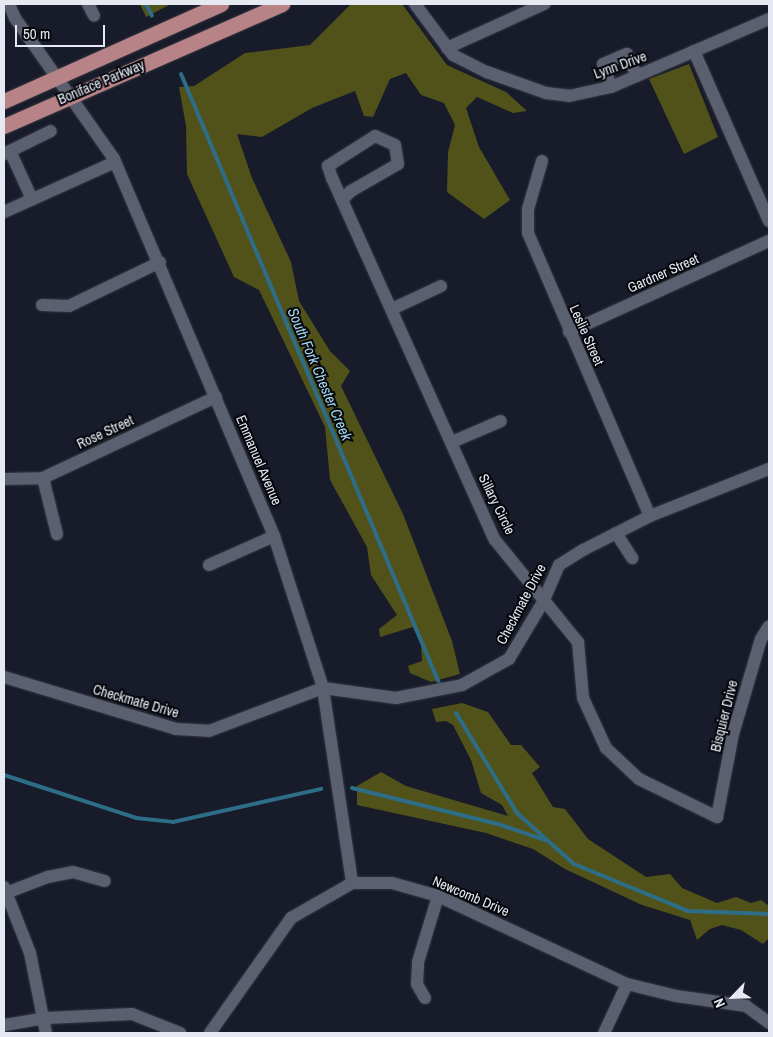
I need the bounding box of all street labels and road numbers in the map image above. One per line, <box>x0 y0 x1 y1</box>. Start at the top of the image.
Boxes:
street label: Lynn Drive <box>591 48 649 82</box>
street label: Boniface Parkway <box>55 56 147 108</box>
street label: Gardner Street <box>625 250 701 296</box>
street label: Leslie Street <box>566 302 608 368</box>
street label: Rose Street <box>74 412 136 452</box>
street label: Emmanuel Avenue <box>232 412 286 508</box>
street label: Sillary Circle <box>475 471 519 537</box>
street label: Checkmate Drive <box>493 561 549 647</box>
street label: Bisquier Drive <box>707 678 741 754</box>
street label: Checkmate Drive <box>91 681 181 721</box>
street label: Newcomb Drive <box>430 872 512 920</box>

